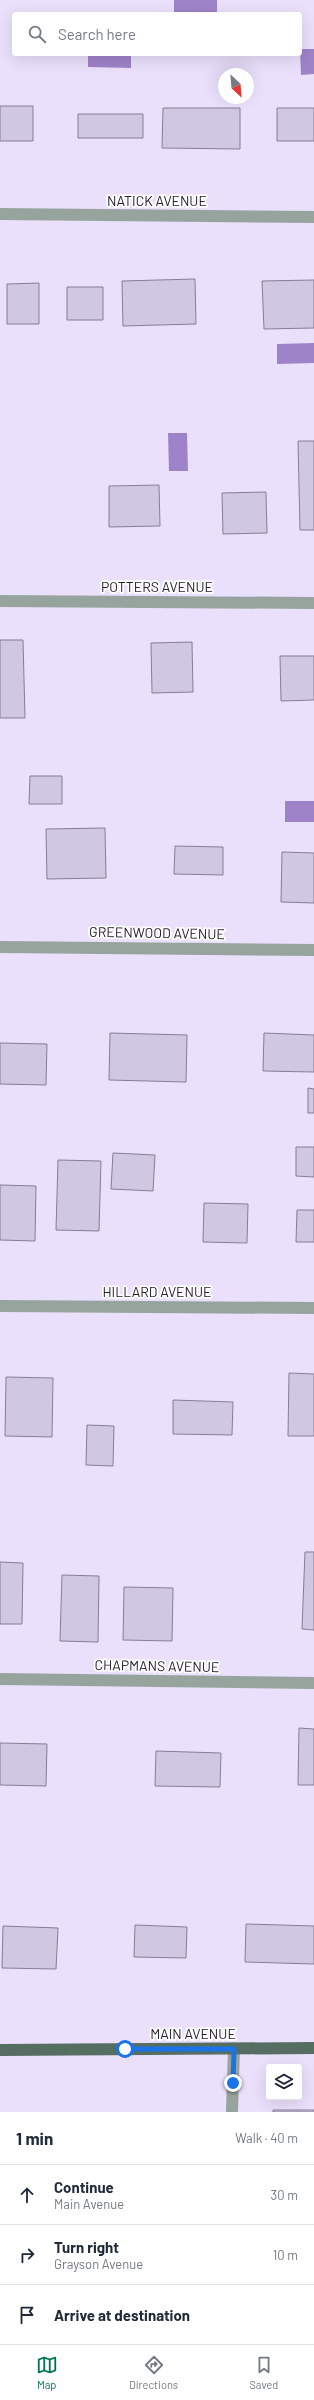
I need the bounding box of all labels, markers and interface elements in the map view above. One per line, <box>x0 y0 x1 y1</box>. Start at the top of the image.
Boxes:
search box <box>12 12 302 56</box>
icon: search <box>26 23 48 45</box>
text: Search here <box>58 25 136 43</box>
north arrow <box>218 68 254 104</box>
street label: NATICK AVENUE <box>107 192 207 209</box>
street label: POTTERS AVENUE <box>101 578 213 595</box>
street label: GREENWOOD AVENUE <box>89 923 225 942</box>
street label: HILLARD AVENUE <box>102 1283 212 1300</box>
street label: CHAPMANS AVENUE <box>94 1656 220 1675</box>
street label: MAIN AVENUE <box>150 2025 236 2042</box>
route start <box>116 2040 134 2058</box>
map controls <box>266 2064 302 2100</box>
button: layers <box>266 2064 302 2100</box>
route end <box>224 2074 242 2092</box>
text: 1 min <box>16 2128 53 2148</box>
text: Walk · 40 m <box>235 2130 298 2146</box>
text: Continue <box>54 2178 114 2196</box>
icon: ahead <box>16 2184 38 2206</box>
text: 30 m <box>271 2187 298 2203</box>
text: Main Avenue <box>54 2196 124 2212</box>
text: Turn right <box>54 2238 119 2256</box>
icon: right <box>16 2244 38 2266</box>
text: 10 m <box>273 2247 298 2263</box>
text: Grayson Avenue <box>54 2256 143 2272</box>
icon: arrive <box>16 2304 38 2326</box>
text: Arrive at destination <box>54 2306 190 2324</box>
tab: Map <box>36 2354 58 2391</box>
tab: Directions <box>129 2354 178 2391</box>
tab: Saved <box>249 2354 278 2391</box>

